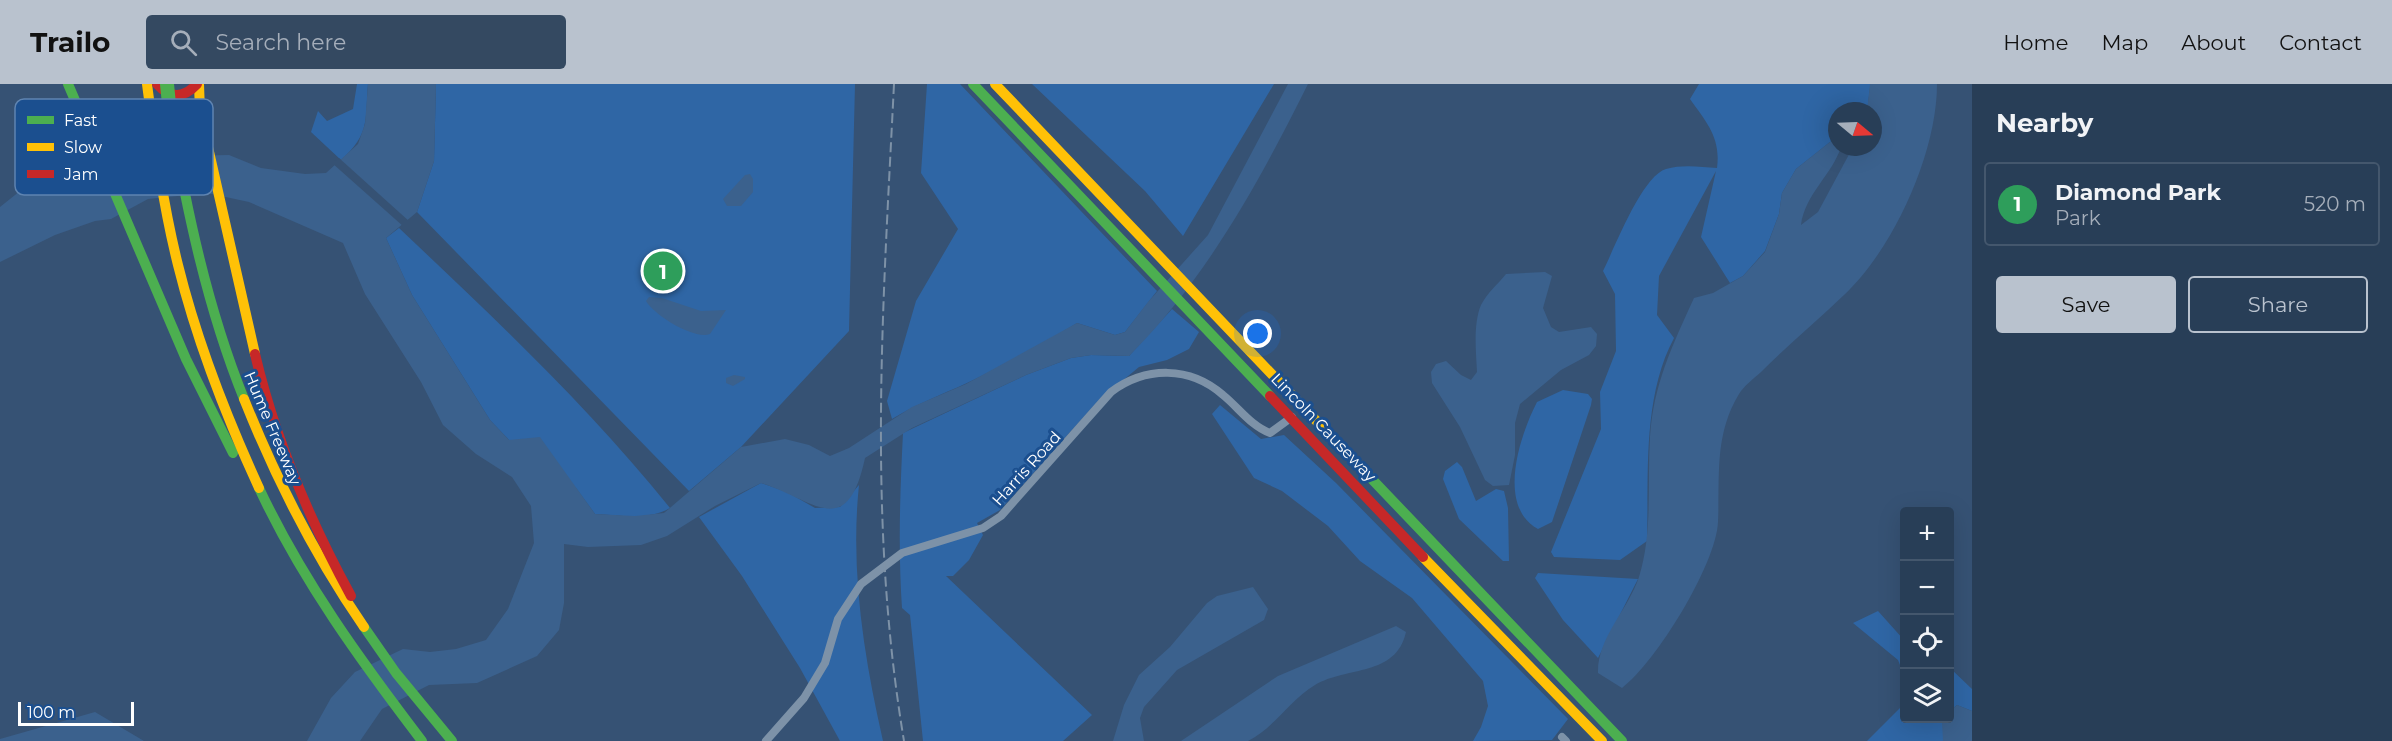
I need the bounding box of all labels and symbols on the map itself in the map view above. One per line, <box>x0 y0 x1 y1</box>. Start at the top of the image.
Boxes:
legend <box>15 99 213 195</box>
north arrow <box>1828 102 1882 156</box>
text: Fast <box>64 111 98 130</box>
text: Slow <box>64 138 102 157</box>
text: Jam <box>63 165 98 184</box>
pin: 1 <box>644 248 682 294</box>
your location <box>1243 319 1272 348</box>
street label: Hume Freeway <box>240 369 305 488</box>
street label: Lincoln Causeway <box>1267 369 1380 486</box>
street label: Harris Road <box>988 427 1065 509</box>
scale bar <box>18 699 134 726</box>

